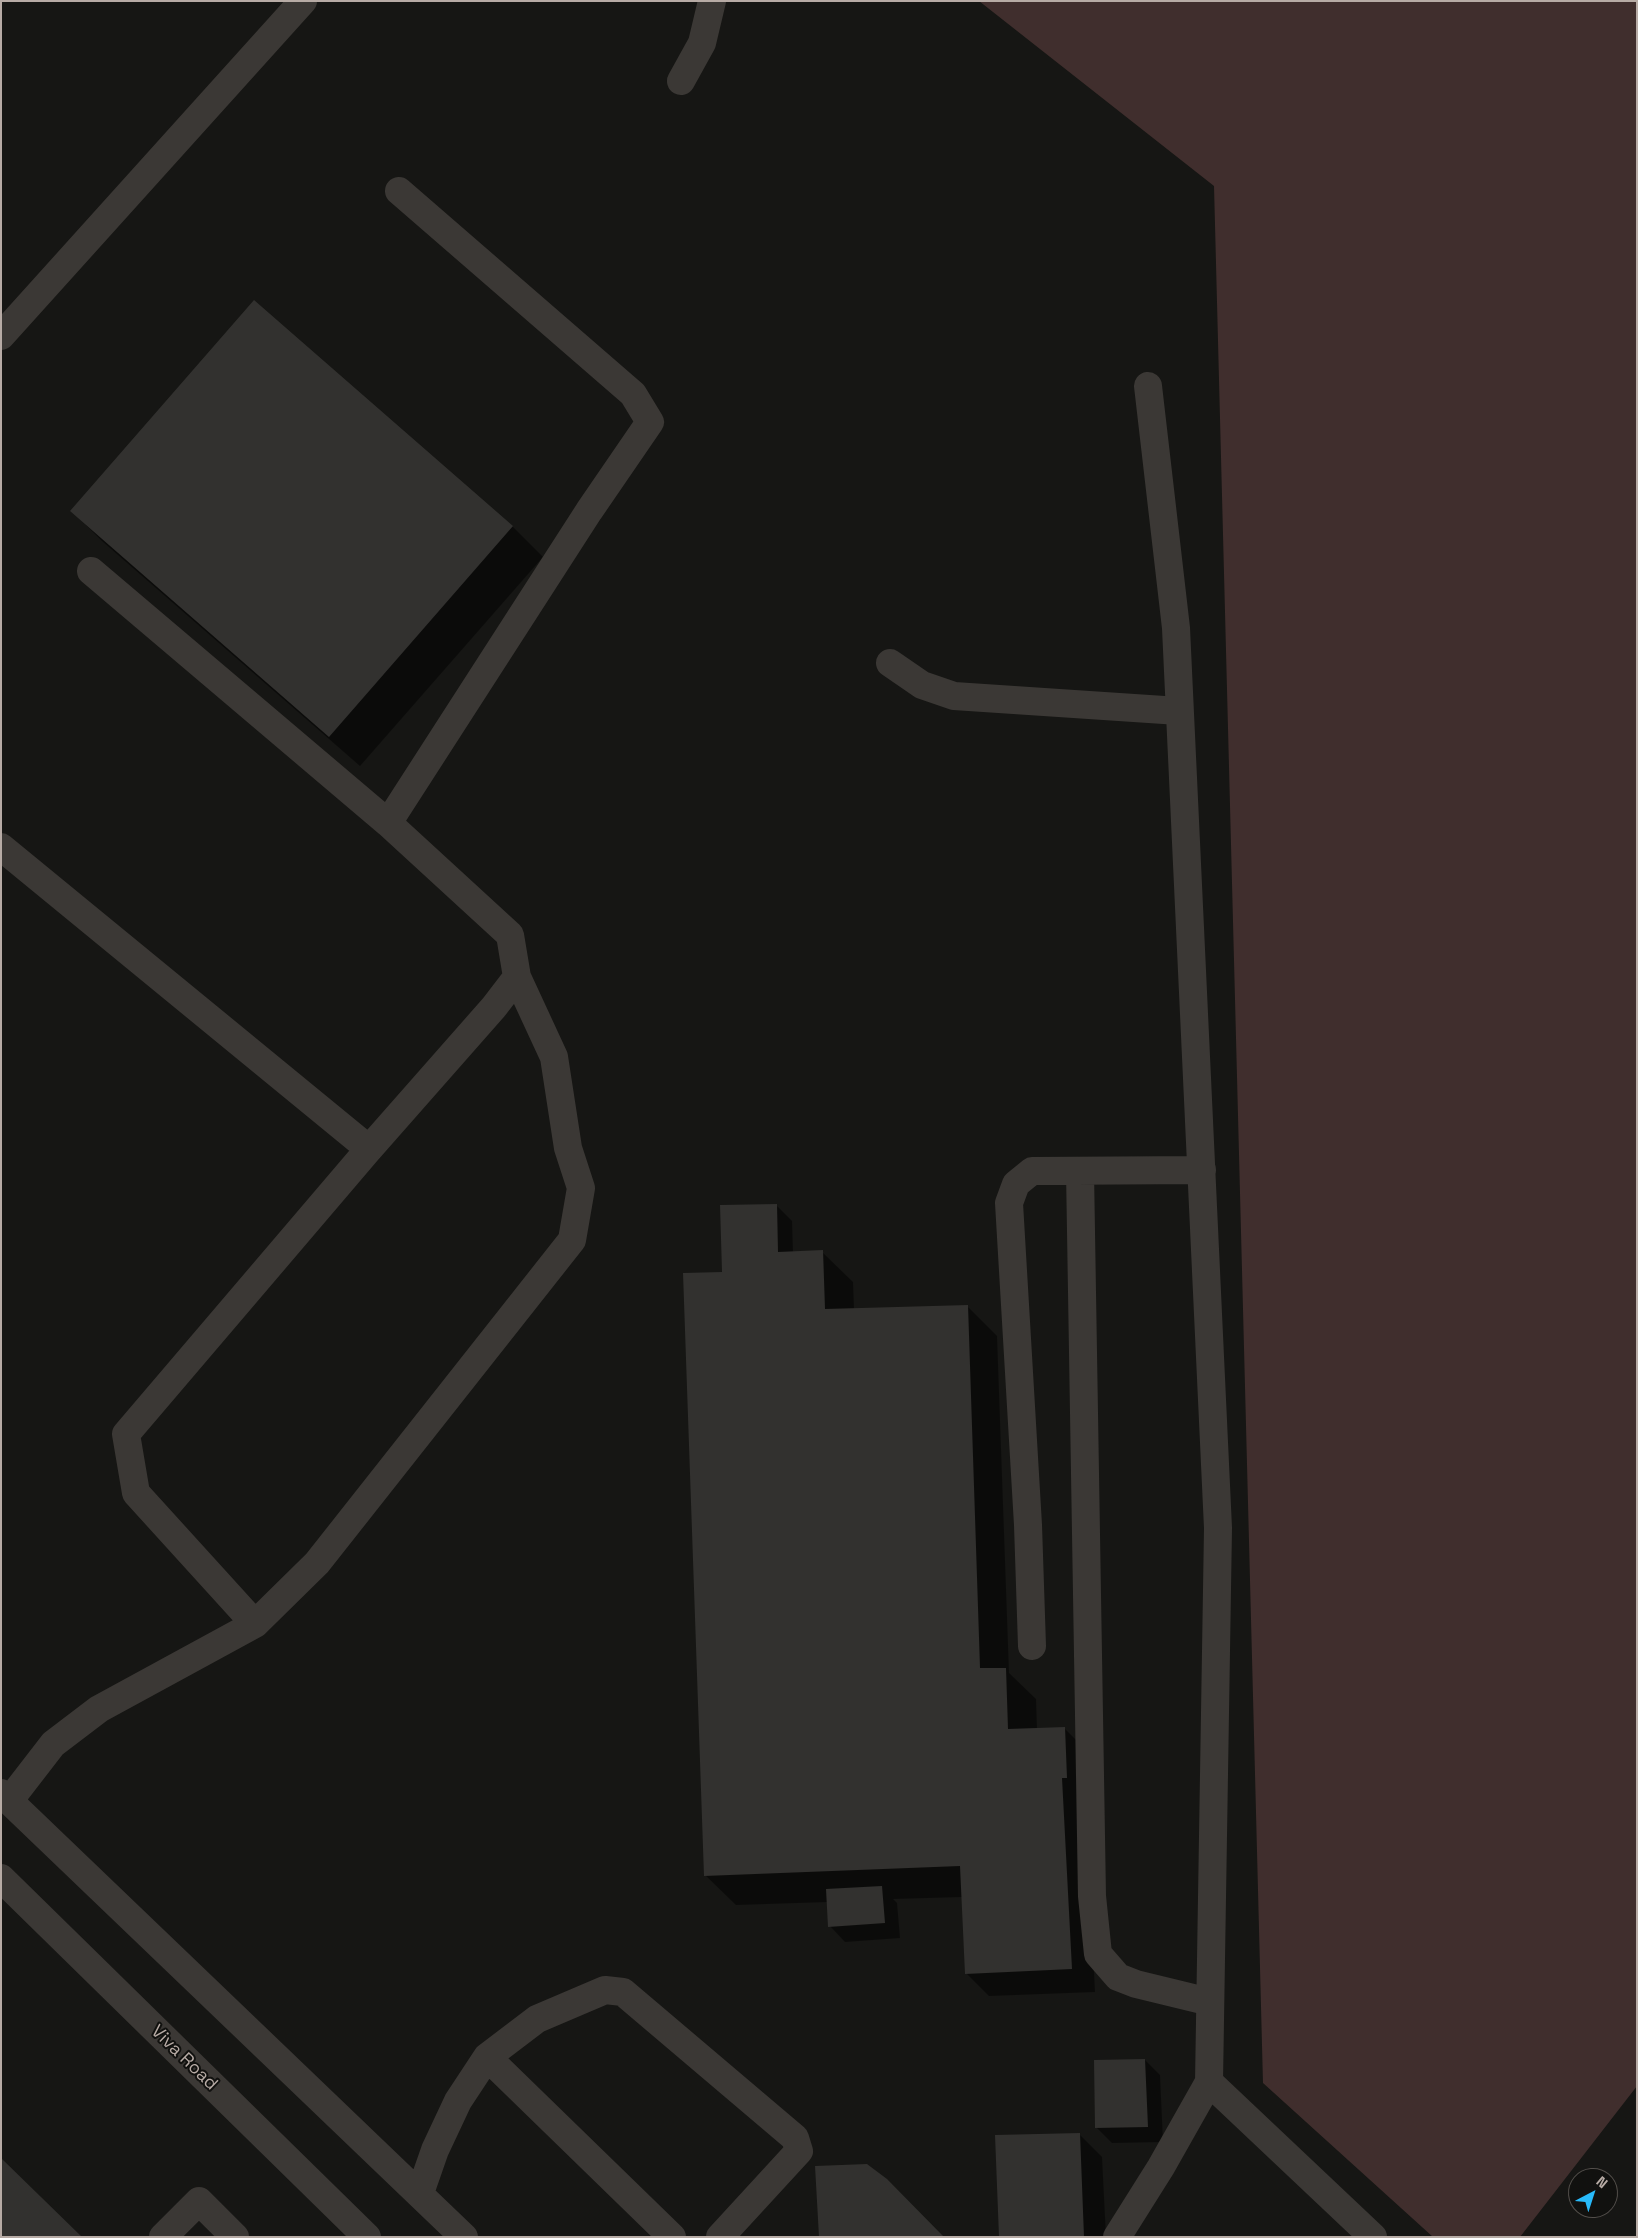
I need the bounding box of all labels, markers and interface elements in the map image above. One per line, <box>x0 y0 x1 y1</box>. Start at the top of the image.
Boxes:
street label: Viva Road <box>146 2021 222 2095</box>
north arrow <box>1568 2168 1618 2218</box>
text: N <box>1593 2172 1611 2192</box>

